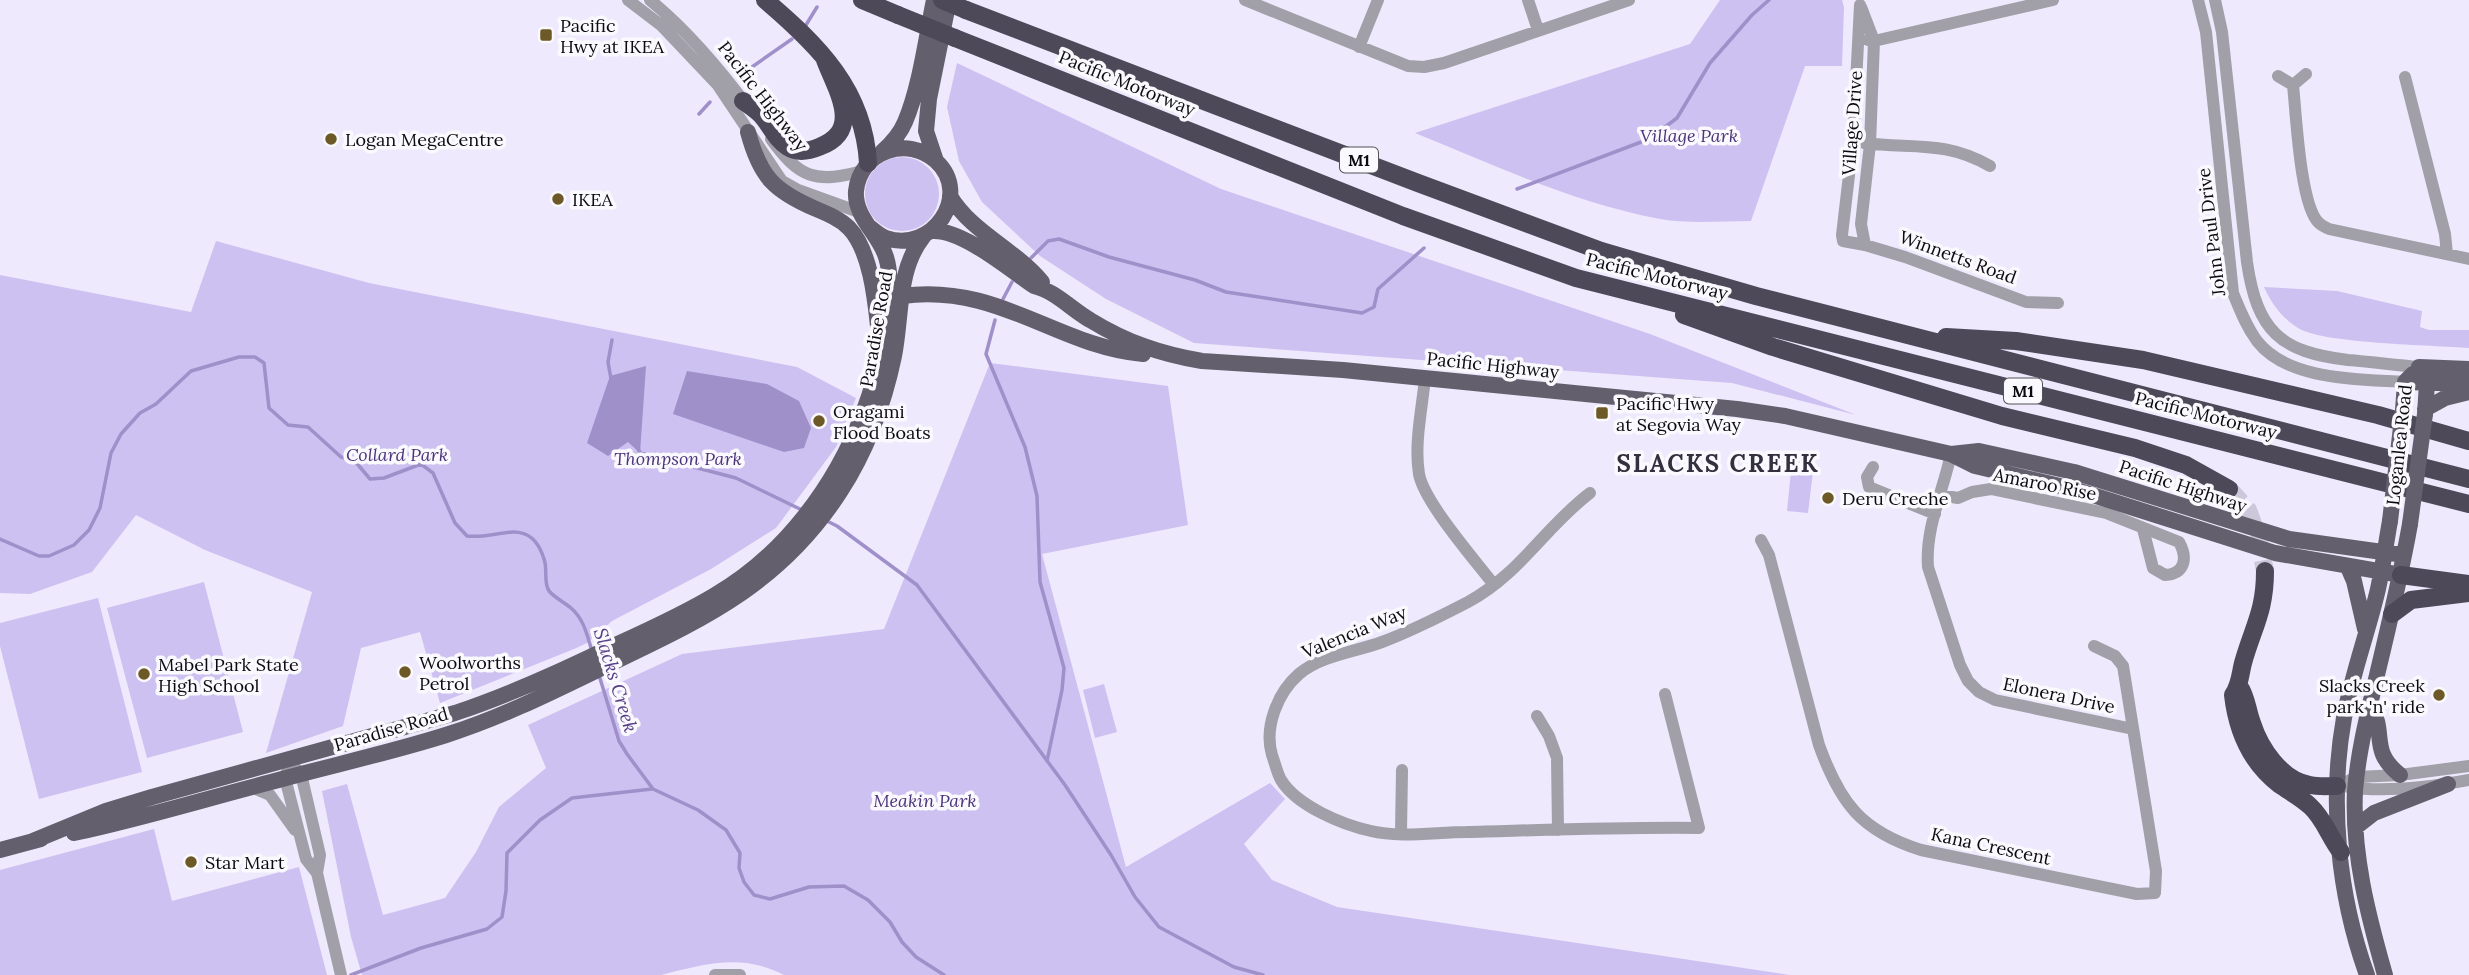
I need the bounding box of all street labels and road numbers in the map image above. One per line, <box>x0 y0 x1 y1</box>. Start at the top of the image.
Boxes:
street label: Pacific Highway <box>713 36 813 156</box>
street label: Pacific Motorway <box>1055 45 1199 121</box>
street label: Village Drive <box>1837 70 1867 177</box>
road number: M1 <box>1340 148 1378 172</box>
street label: John Paul Drive <box>2192 166 2230 298</box>
street label: Winnetts Road <box>1896 225 2020 289</box>
street label: Pacific Motorway <box>1584 247 1731 305</box>
street label: Paradise Road <box>854 269 898 389</box>
street label: Pacific Highway <box>1426 347 1561 383</box>
road number: M1 <box>2004 378 2042 404</box>
street label: Loganlea Road <box>2381 383 2417 507</box>
street label: Pacific Motorway <box>2133 386 2280 444</box>
street label: Pacific Highway <box>2116 454 2250 518</box>
street label: Amaroo Rise <box>1991 463 2099 505</box>
street label: Valencia Way <box>1297 600 1410 664</box>
street label: Elonera Drive <box>2001 672 2117 718</box>
street label: Paradise Road <box>331 702 451 756</box>
street label: Kana Crescent <box>1929 822 2053 870</box>

